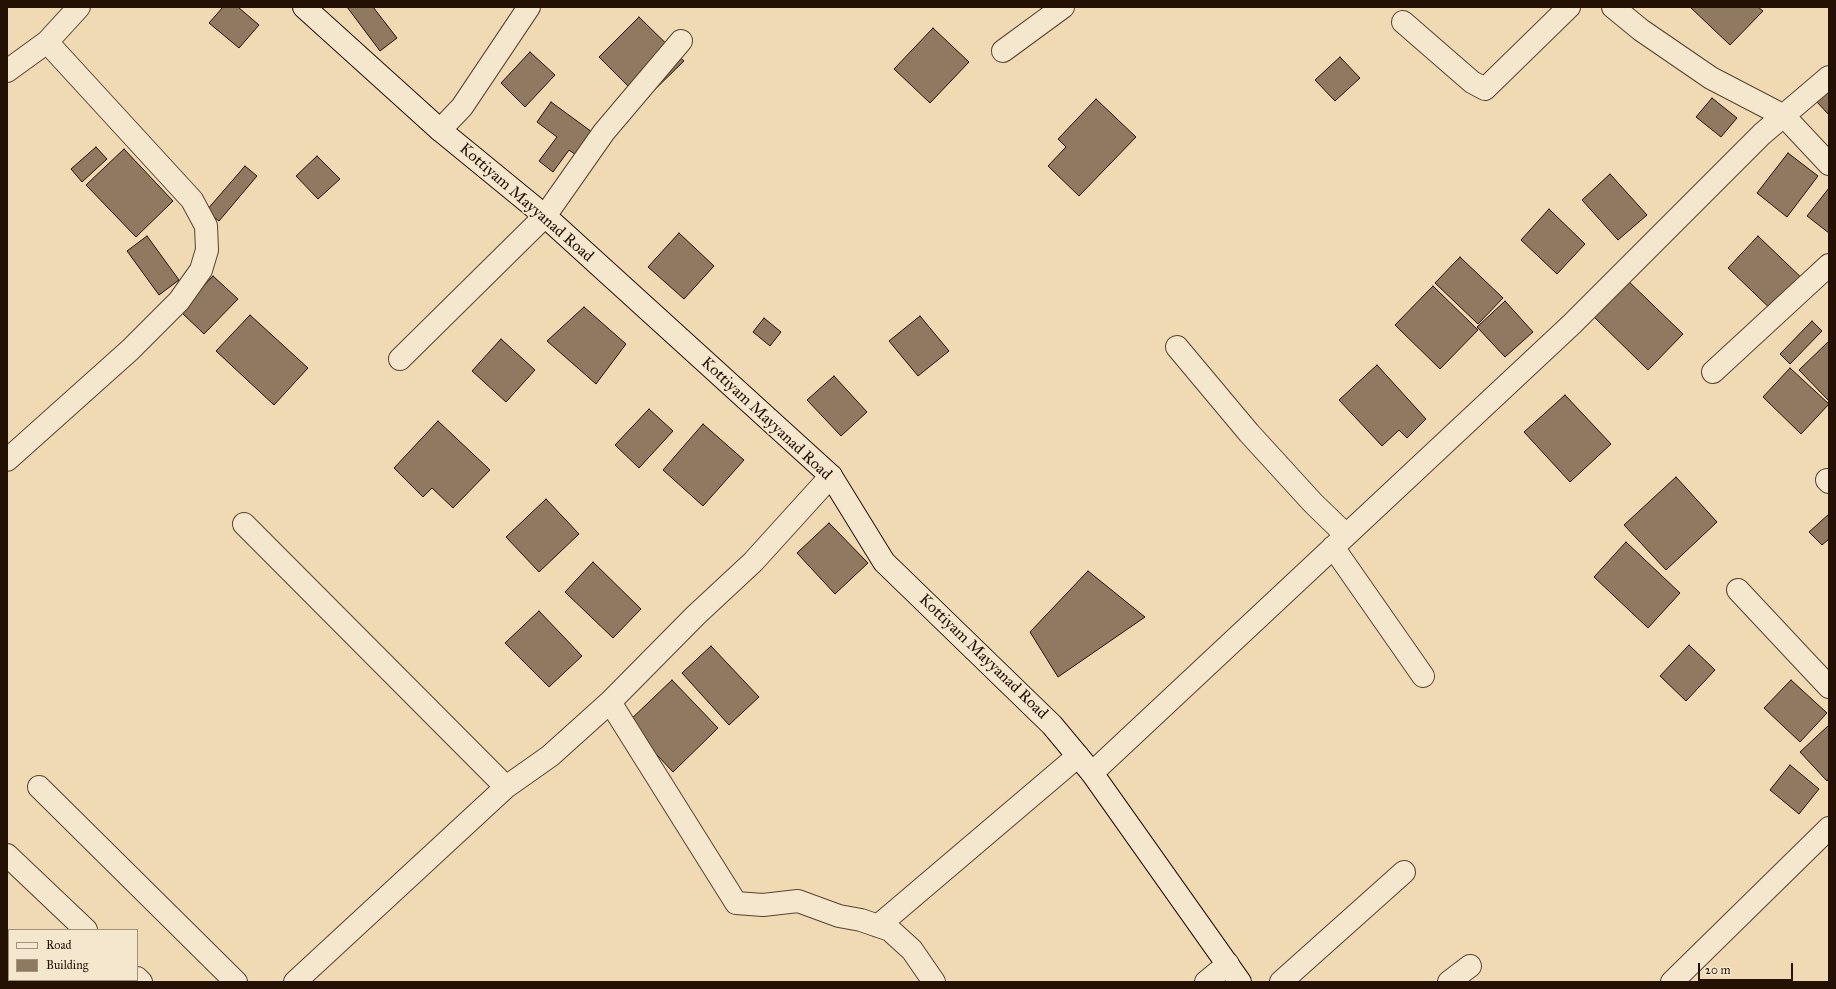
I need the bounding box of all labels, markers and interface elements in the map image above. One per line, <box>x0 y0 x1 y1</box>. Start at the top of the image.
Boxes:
street label: Kottiyam Mayyanad Road <box>455 139 597 267</box>
street label: Kottiyam Mayyanad Road <box>697 353 835 485</box>
street label: Kottiyam Mayyanad Road <box>915 590 1051 724</box>
legend <box>8 929 138 981</box>
text: Road <box>46 938 72 952</box>
scale bar <box>1700 955 1795 981</box>
text: Building <box>46 958 88 972</box>
text: 20 m <box>1705 963 1731 977</box>

